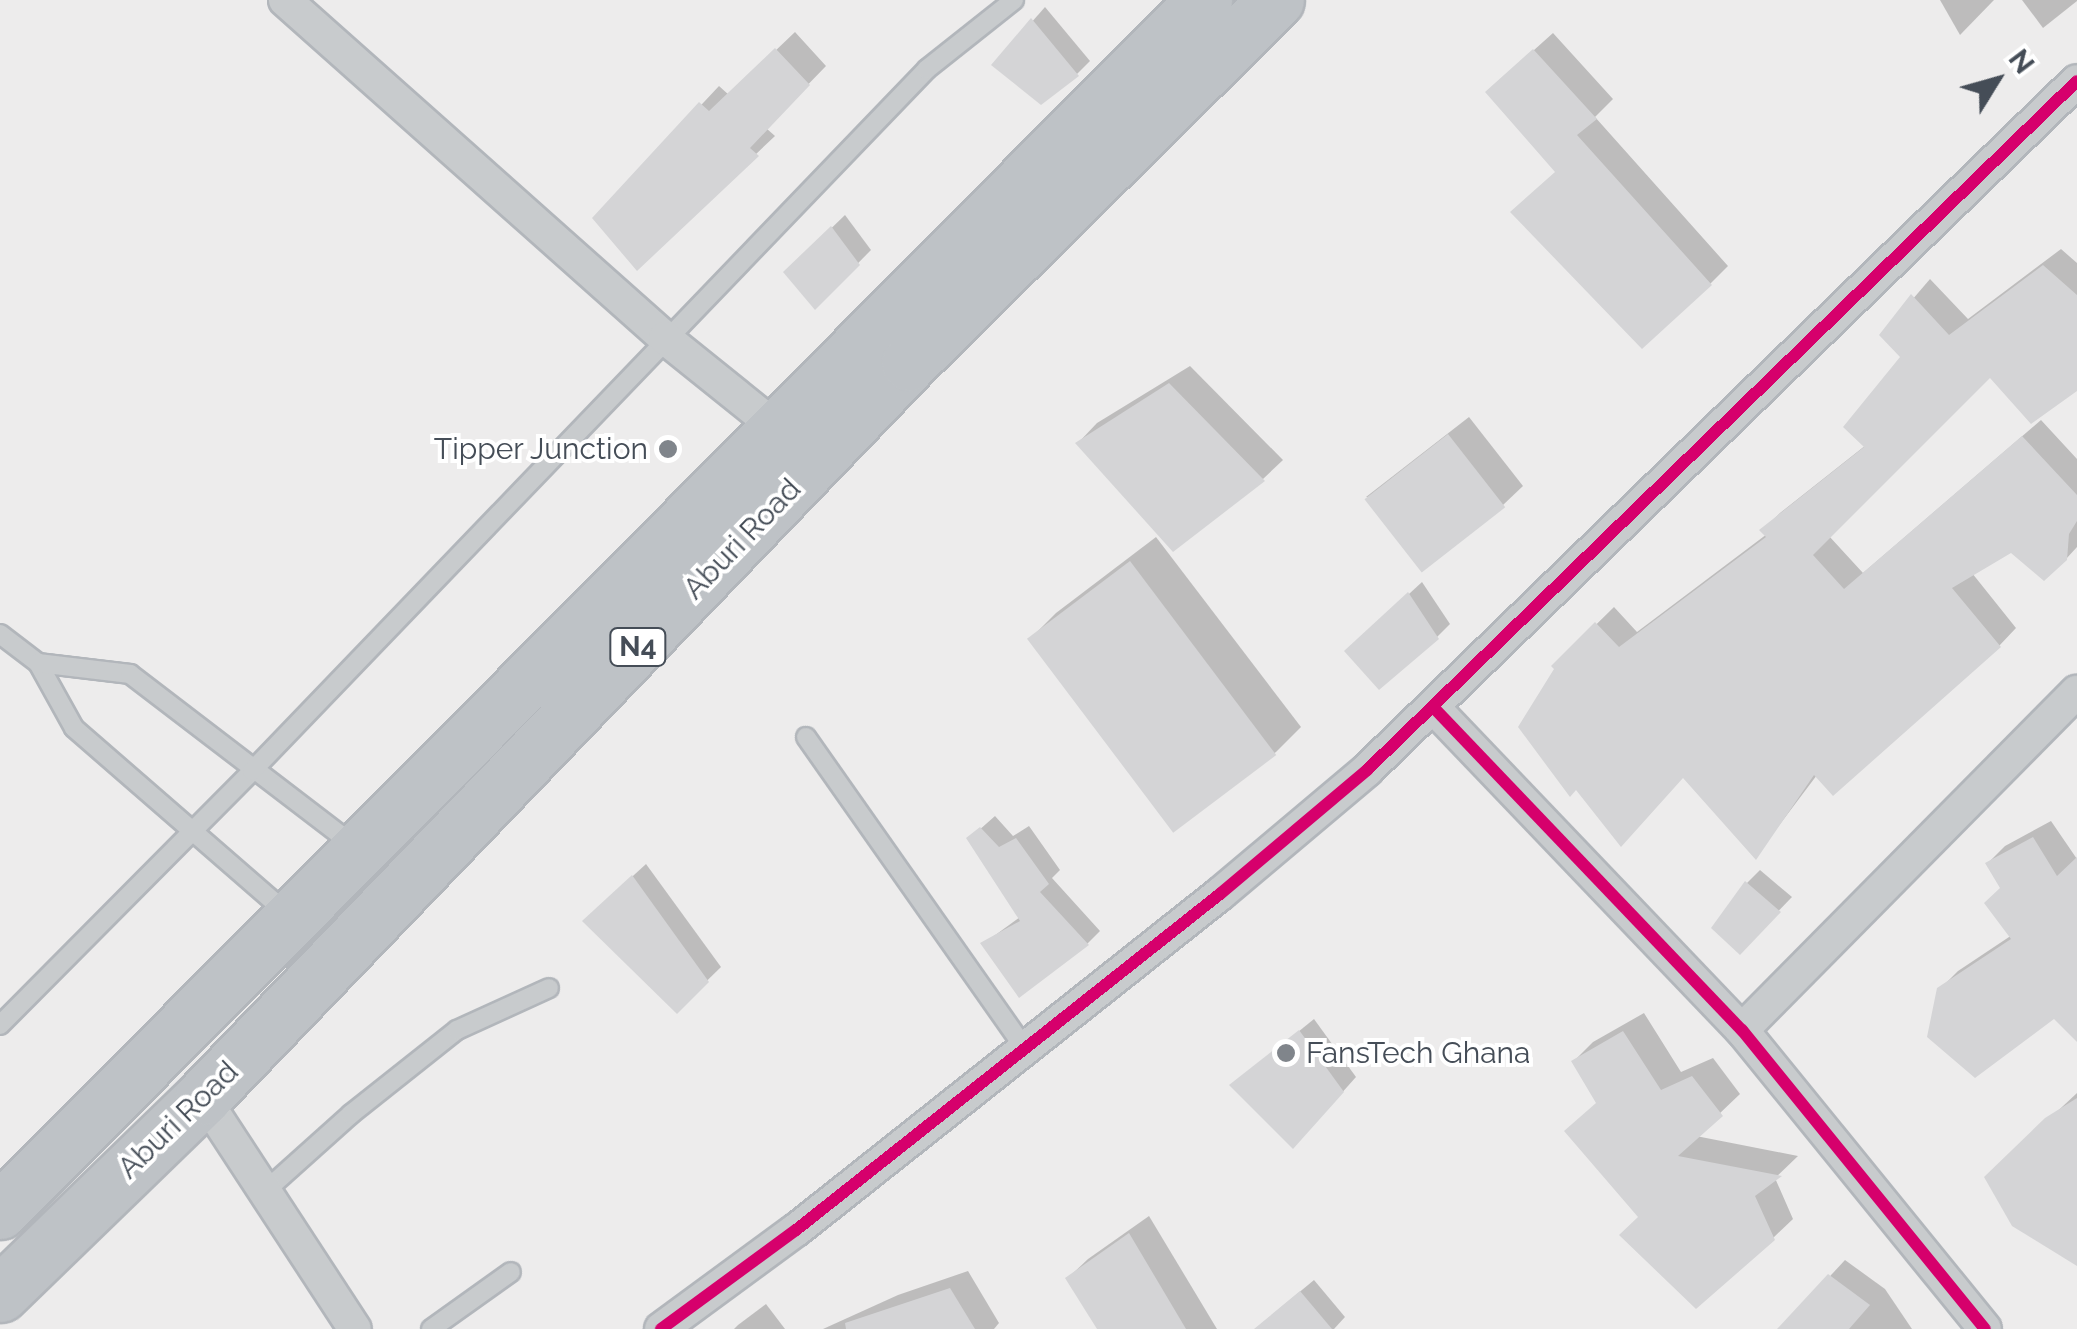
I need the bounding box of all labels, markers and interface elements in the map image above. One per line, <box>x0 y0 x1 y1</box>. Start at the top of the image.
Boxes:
north arrow <box>1947 30 2047 130</box>
text: N <box>2002 43 2041 80</box>
place label: Tipper Junction <box>432 431 648 467</box>
marker: Tipper Junction <box>657 438 679 460</box>
street label: Aburi Road <box>676 471 808 607</box>
road number: N4 <box>608 624 668 670</box>
place label: FansTech Ghana <box>1306 1035 1530 1071</box>
marker: FansTech Ghana <box>1275 1042 1297 1064</box>
street label: Aburi Road <box>110 1054 246 1186</box>

